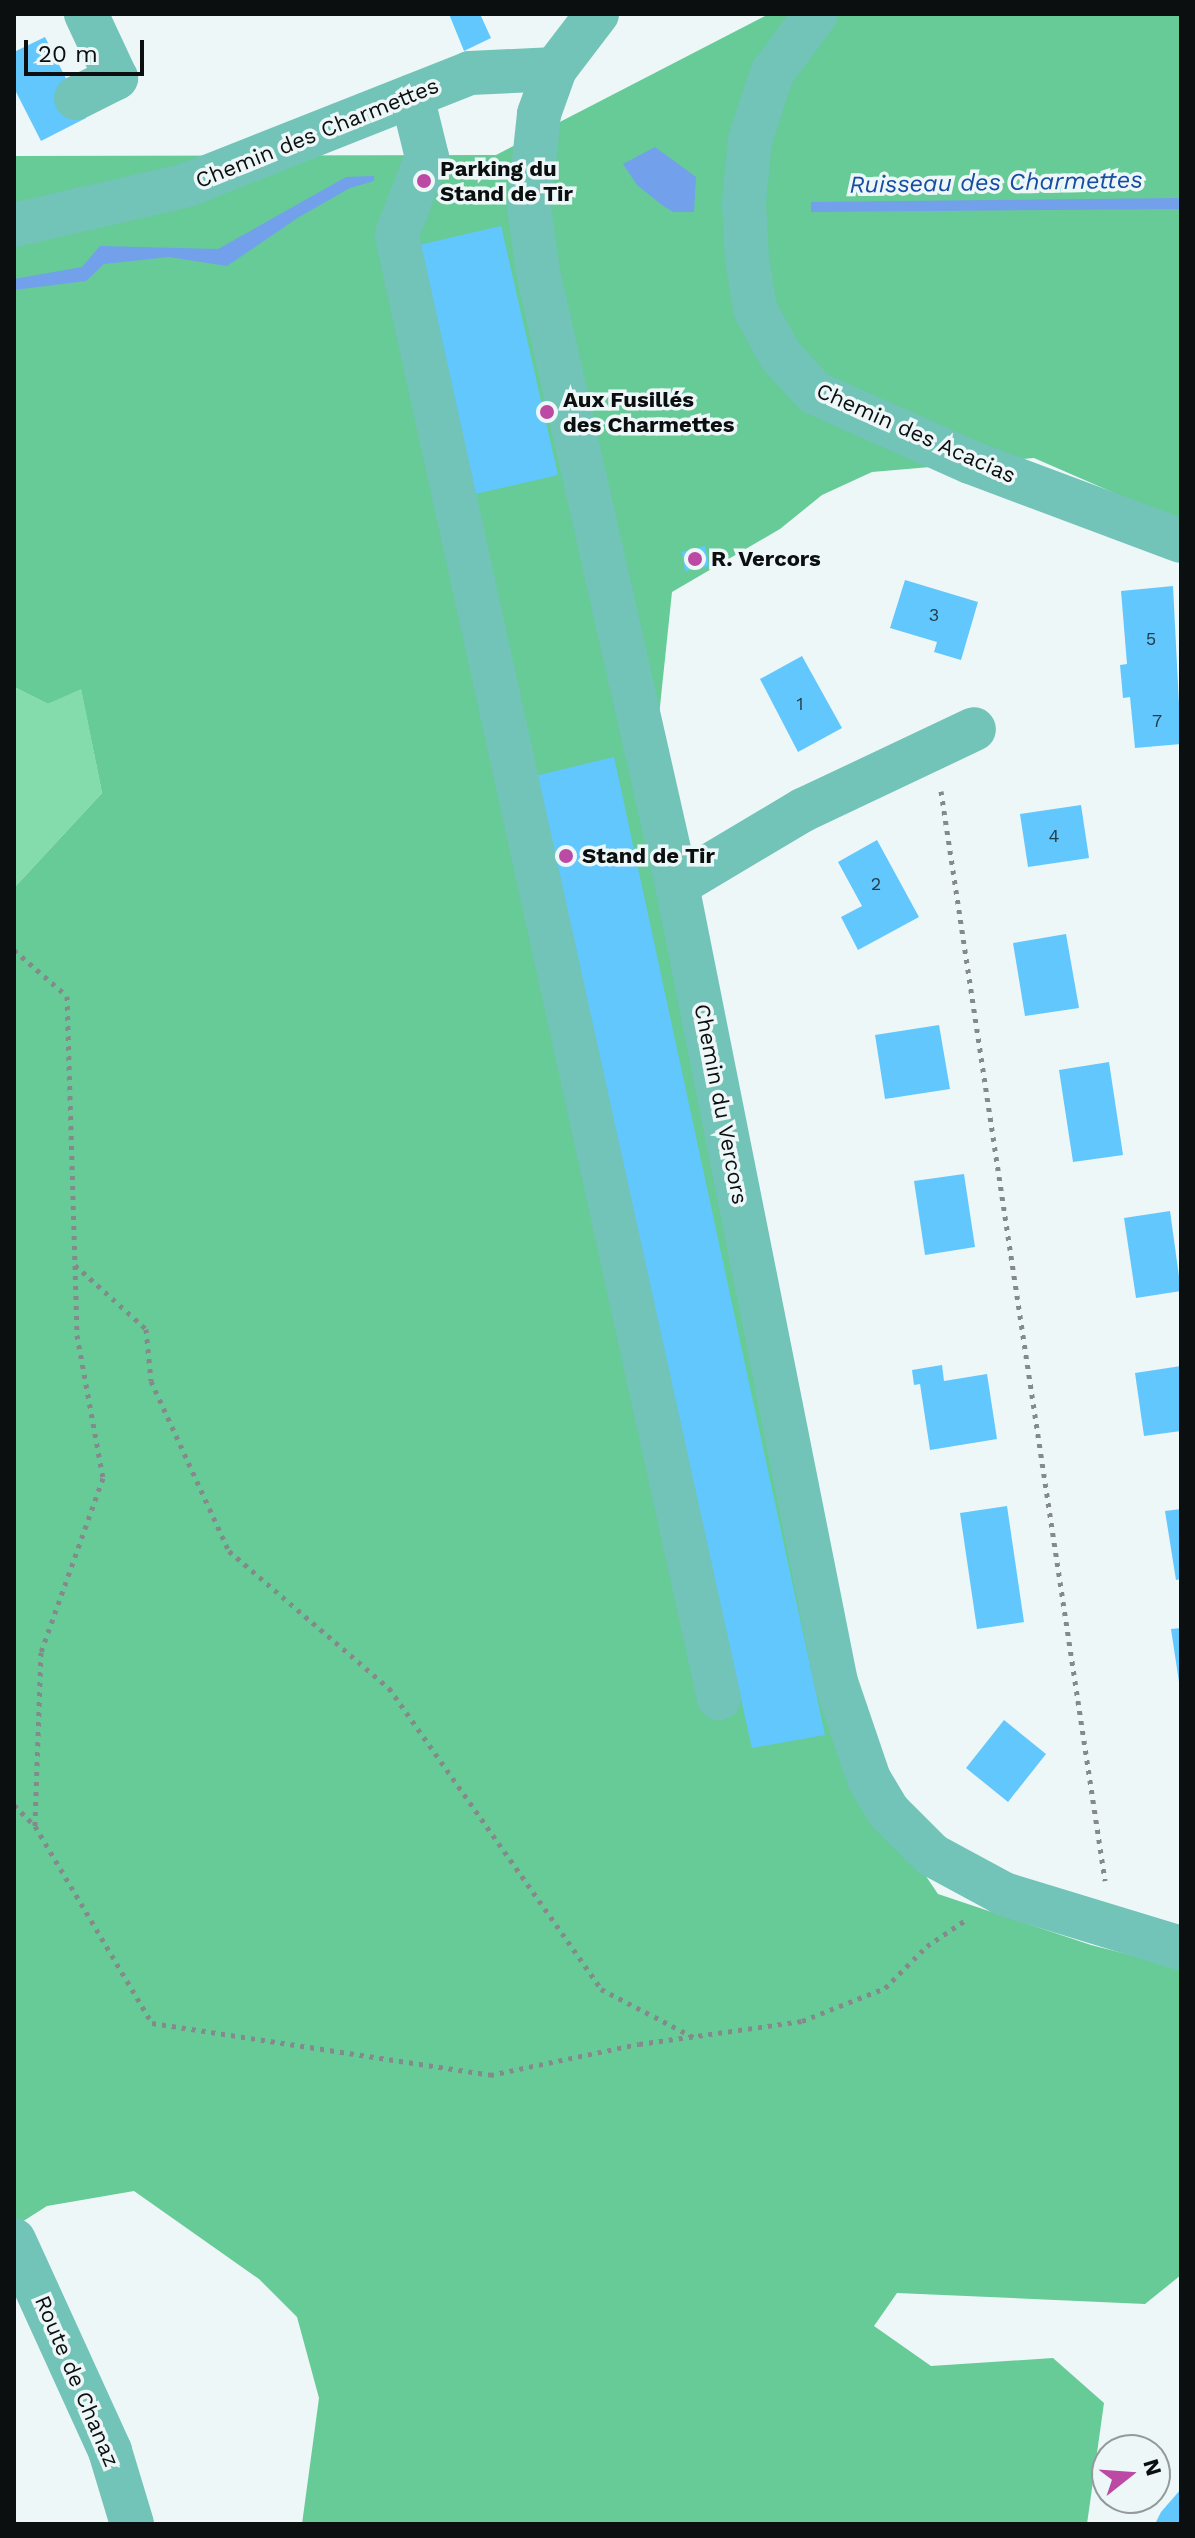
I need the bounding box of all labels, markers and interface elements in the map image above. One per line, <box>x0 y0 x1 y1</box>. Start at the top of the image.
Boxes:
scale bar <box>28 24 148 74</box>
text: 20 m <box>38 40 98 68</box>
street label: Chemin des Charmettes <box>192 72 442 194</box>
place label: Parking du Stand de Tir <box>440 155 573 206</box>
water label: Ruisseau des Charmettes <box>849 166 1143 200</box>
marker: Parking du Stand de Tir <box>415 172 433 190</box>
street label: Chemin des Acacias <box>812 377 1020 489</box>
place label: Aux Fusillés des Charmettes <box>563 386 735 438</box>
marker: Aux Fusillés des Charmettes <box>538 403 556 421</box>
place label: R. Vercors <box>711 546 821 572</box>
marker: R. Vercors <box>686 550 704 568</box>
house number: 3 <box>929 604 939 626</box>
house number: 5 <box>1146 628 1156 650</box>
house number: 1 <box>796 693 804 715</box>
house number: 7 <box>1152 710 1162 732</box>
house number: 4 <box>1049 825 1059 847</box>
place label: Stand de Tir <box>582 843 715 869</box>
marker: Stand de Tir <box>557 847 575 865</box>
house number: 2 <box>871 873 881 895</box>
street label: Chemin du Vercors <box>689 1001 753 1207</box>
street label: Route de Chanaz <box>29 2291 125 2471</box>
north arrow <box>1091 2434 1171 2514</box>
text: N <box>1138 2456 1167 2479</box>

